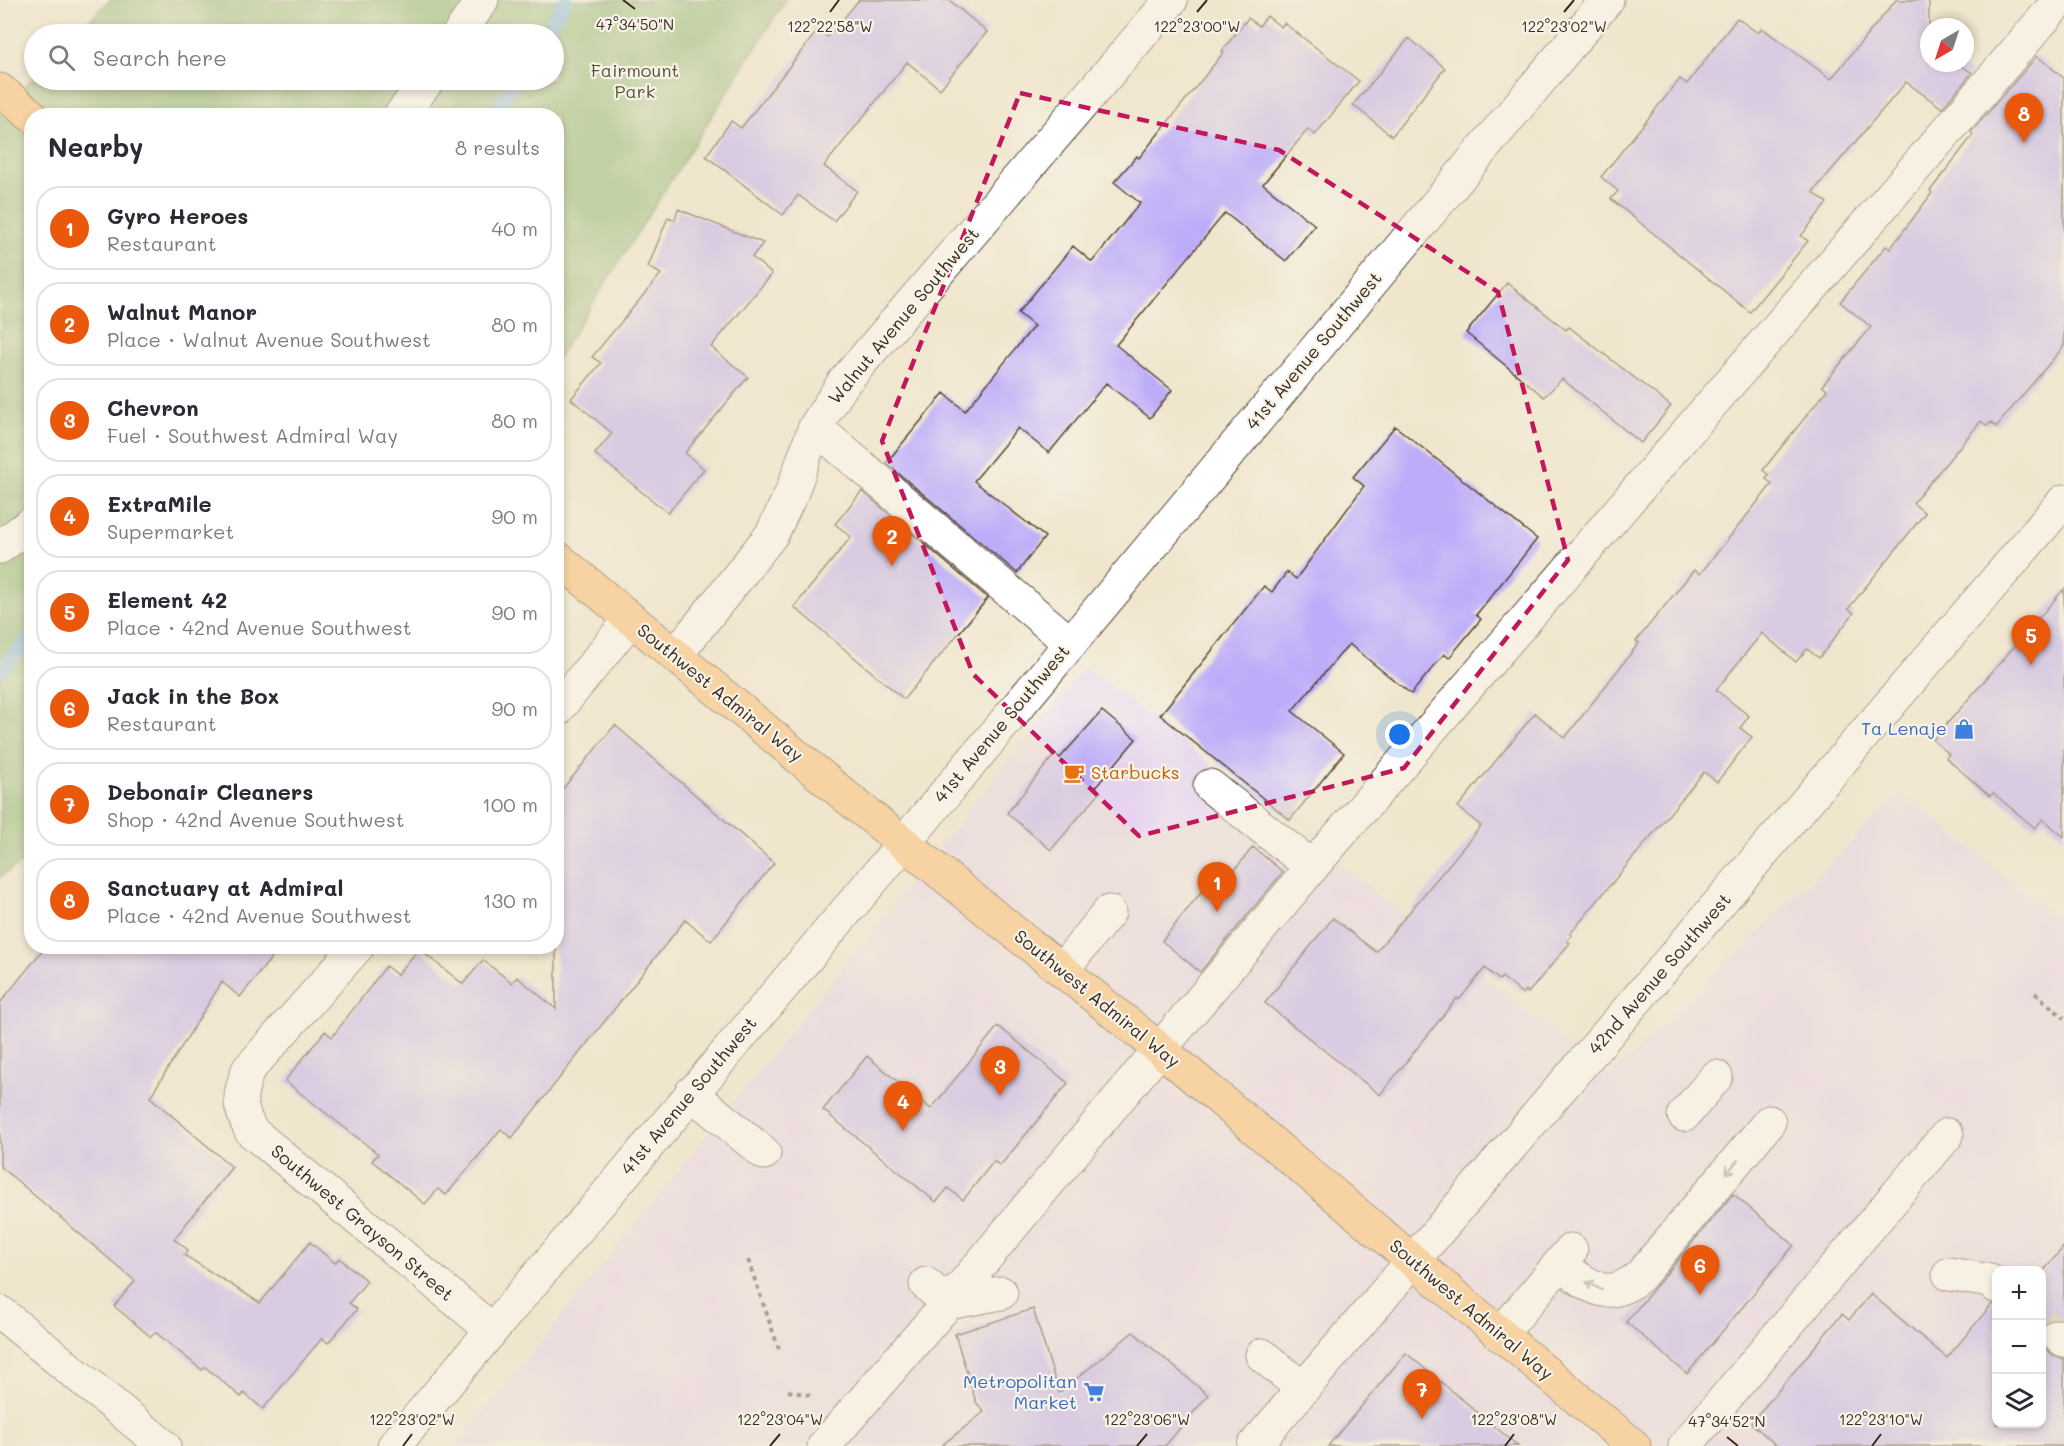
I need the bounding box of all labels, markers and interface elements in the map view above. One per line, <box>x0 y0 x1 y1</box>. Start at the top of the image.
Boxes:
text: 47°34'50"N <box>596 14 674 34</box>
text: 122°22'58"W <box>787 16 873 36</box>
text: 122°23'00"W <box>1154 16 1240 36</box>
text: 122°23'02"W <box>1521 16 1607 36</box>
north arrow <box>1920 18 1974 72</box>
search box <box>24 24 564 90</box>
icon: search <box>45 41 78 74</box>
text: Search here <box>93 43 227 72</box>
park label: Fairmount Park <box>591 58 679 103</box>
pin: 8 <box>2004 94 2044 143</box>
text: Nearby <box>48 130 143 164</box>
text: 8 results <box>455 134 540 160</box>
text: Gyro Heroes <box>107 201 248 230</box>
text: 1 <box>65 215 74 241</box>
text: 40 m <box>492 215 538 241</box>
street label: Walnut Avenue Southwest <box>822 222 984 409</box>
text: Restaurant <box>107 230 217 256</box>
street label: 41st Avenue Southwest <box>1240 266 1387 435</box>
text: Walnut Manor <box>107 297 257 326</box>
text: 2 <box>64 311 75 337</box>
text: 80 m <box>491 311 538 337</box>
text: Place · Walnut Avenue Southwest <box>107 326 431 352</box>
text: Chevron <box>107 393 199 422</box>
text: 3 <box>64 407 76 433</box>
text: 80 m <box>491 407 538 433</box>
text: Fuel · Southwest Admiral Way <box>107 422 398 448</box>
text: ExtraMile <box>107 489 212 518</box>
text: 4 <box>63 503 76 529</box>
text: 90 m <box>492 503 538 529</box>
pin: 2 <box>872 516 912 566</box>
text: Supermarket <box>107 518 234 544</box>
text: Element 42 <box>107 585 227 614</box>
text: 5 <box>64 599 75 625</box>
text: 90 m <box>492 599 538 625</box>
text: Place · 42nd Avenue Southwest <box>107 614 412 640</box>
pin: 5 <box>2012 616 2050 665</box>
street label: Southwest Admiral Way <box>633 618 809 767</box>
street label: 41st Avenue Southwest <box>928 639 1075 808</box>
text: Jack in the Box <box>107 681 279 710</box>
text: 6 <box>63 695 76 721</box>
text: 90 m <box>492 695 538 721</box>
text: Restaurant <box>107 710 217 736</box>
place label: Ta Lenaje <box>1861 716 1947 740</box>
shop icon: Ta Lenaje <box>1952 717 1976 741</box>
your location <box>1385 720 1414 749</box>
place label: Starbucks <box>1091 760 1180 784</box>
cafe icon: Starbucks <box>1062 761 1086 785</box>
text: Debonair Cleaners <box>107 777 313 806</box>
text: 7 <box>64 791 75 817</box>
text: 100 m <box>482 791 538 817</box>
text: Shop · 42nd Avenue Southwest <box>107 806 404 832</box>
pin: 1 <box>1198 862 1236 912</box>
text: Sanctuary at Admiral <box>107 873 344 902</box>
text: 8 <box>63 887 76 913</box>
text: 130 m <box>483 887 538 913</box>
street label: 42nd Avenue Southwest <box>1583 888 1736 1059</box>
text: Place · 42nd Avenue Southwest <box>107 902 412 928</box>
street label: Southwest Admiral Way <box>1010 924 1186 1073</box>
street label: 41st Avenue Southwest <box>615 1011 762 1180</box>
pin: 3 <box>980 1046 1020 1096</box>
pin: 4 <box>884 1082 922 1131</box>
street label: Southwest Grayson Street <box>266 1139 459 1306</box>
one-way arrow <box>1725 1159 1738 1175</box>
street label: Southwest Admiral Way <box>1385 1234 1559 1385</box>
pin: 6 <box>1680 1246 1720 1295</box>
map controls <box>1992 1266 2046 1428</box>
button: + <box>1992 1266 2046 1320</box>
one-way arrow <box>1585 1280 1603 1292</box>
button: − <box>1992 1320 2046 1374</box>
place label: Metropolitan Market <box>963 1369 1077 1414</box>
pin: 7 <box>1402 1370 1442 1419</box>
button: layers <box>1992 1374 2046 1428</box>
supermarket icon: Metropolitan Market <box>1082 1380 1106 1404</box>
text: 122°23'02"W <box>369 1409 455 1429</box>
text: 122°23'04"W <box>737 1409 823 1429</box>
text: 122°23'06"W <box>1104 1409 1190 1429</box>
text: 122°23'08"W <box>1471 1409 1557 1429</box>
text: 122°23'10"W <box>1839 1409 1923 1429</box>
text: 47°34'52"N <box>1688 1411 1766 1431</box>

